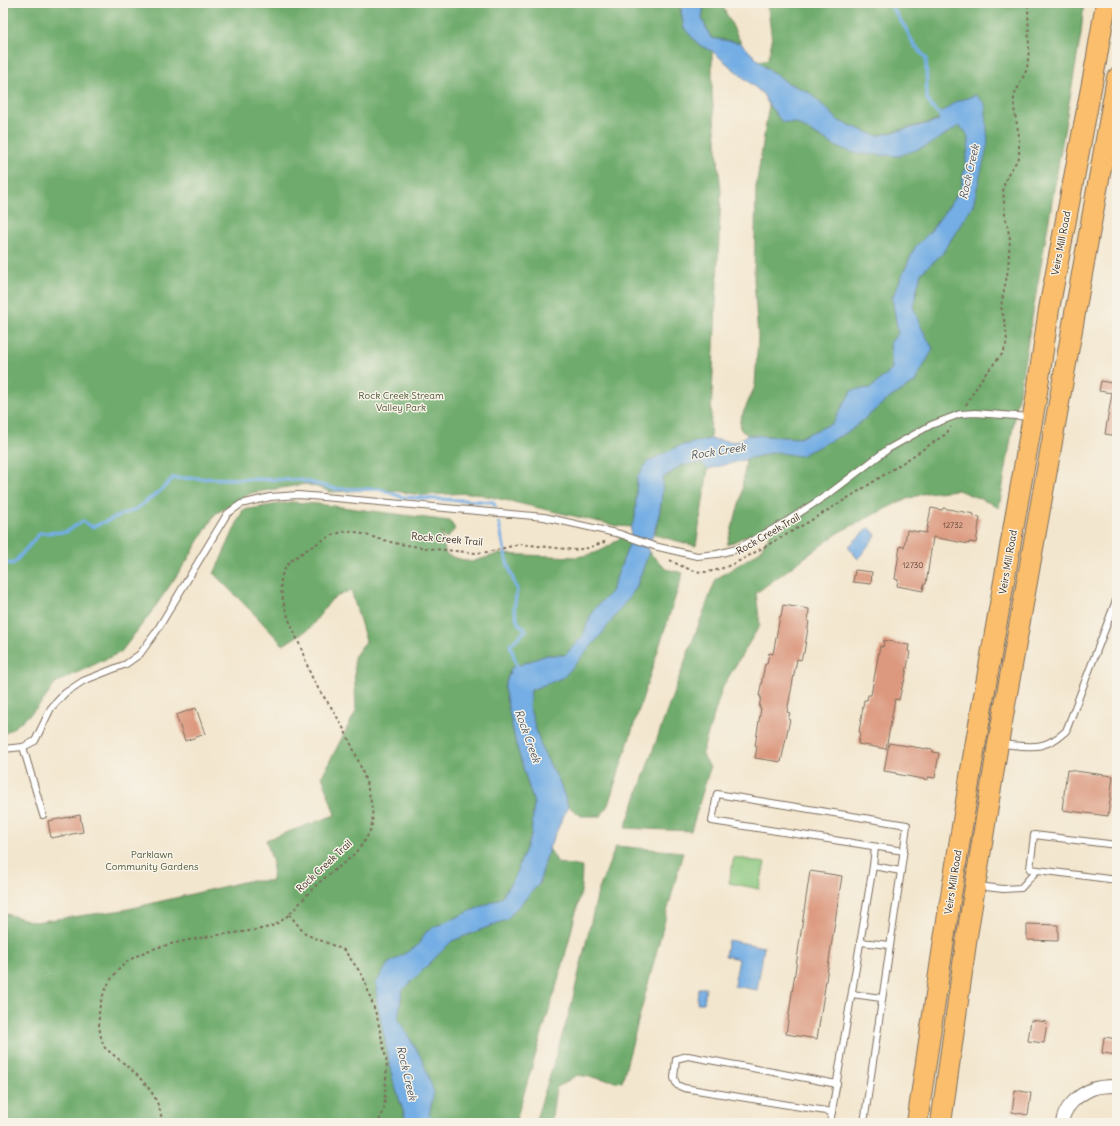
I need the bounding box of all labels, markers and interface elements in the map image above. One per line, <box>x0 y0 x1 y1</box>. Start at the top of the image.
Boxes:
water label: Rock Creek <box>956 142 982 201</box>
street label: Veirs Mill Road <box>1048 210 1074 276</box>
park label: Rock Creek Stream Valley Park <box>358 389 444 414</box>
water label: Rock Creek <box>689 440 748 462</box>
street label: Rock Creek Trail <box>734 510 802 558</box>
house number: 12732 <box>943 520 964 530</box>
street label: Rock Creek Trail <box>411 529 483 549</box>
street label: Veirs Mill Road <box>996 529 1020 595</box>
house number: 12730 <box>902 560 924 570</box>
water label: Rock Creek <box>512 707 545 766</box>
street label: Rock Creek Trail <box>293 837 355 895</box>
park label: Parklawn Community Gardens <box>105 848 199 873</box>
street label: Veirs Mill Road <box>941 849 965 915</box>
water label: Rock Creek <box>394 1044 420 1103</box>

